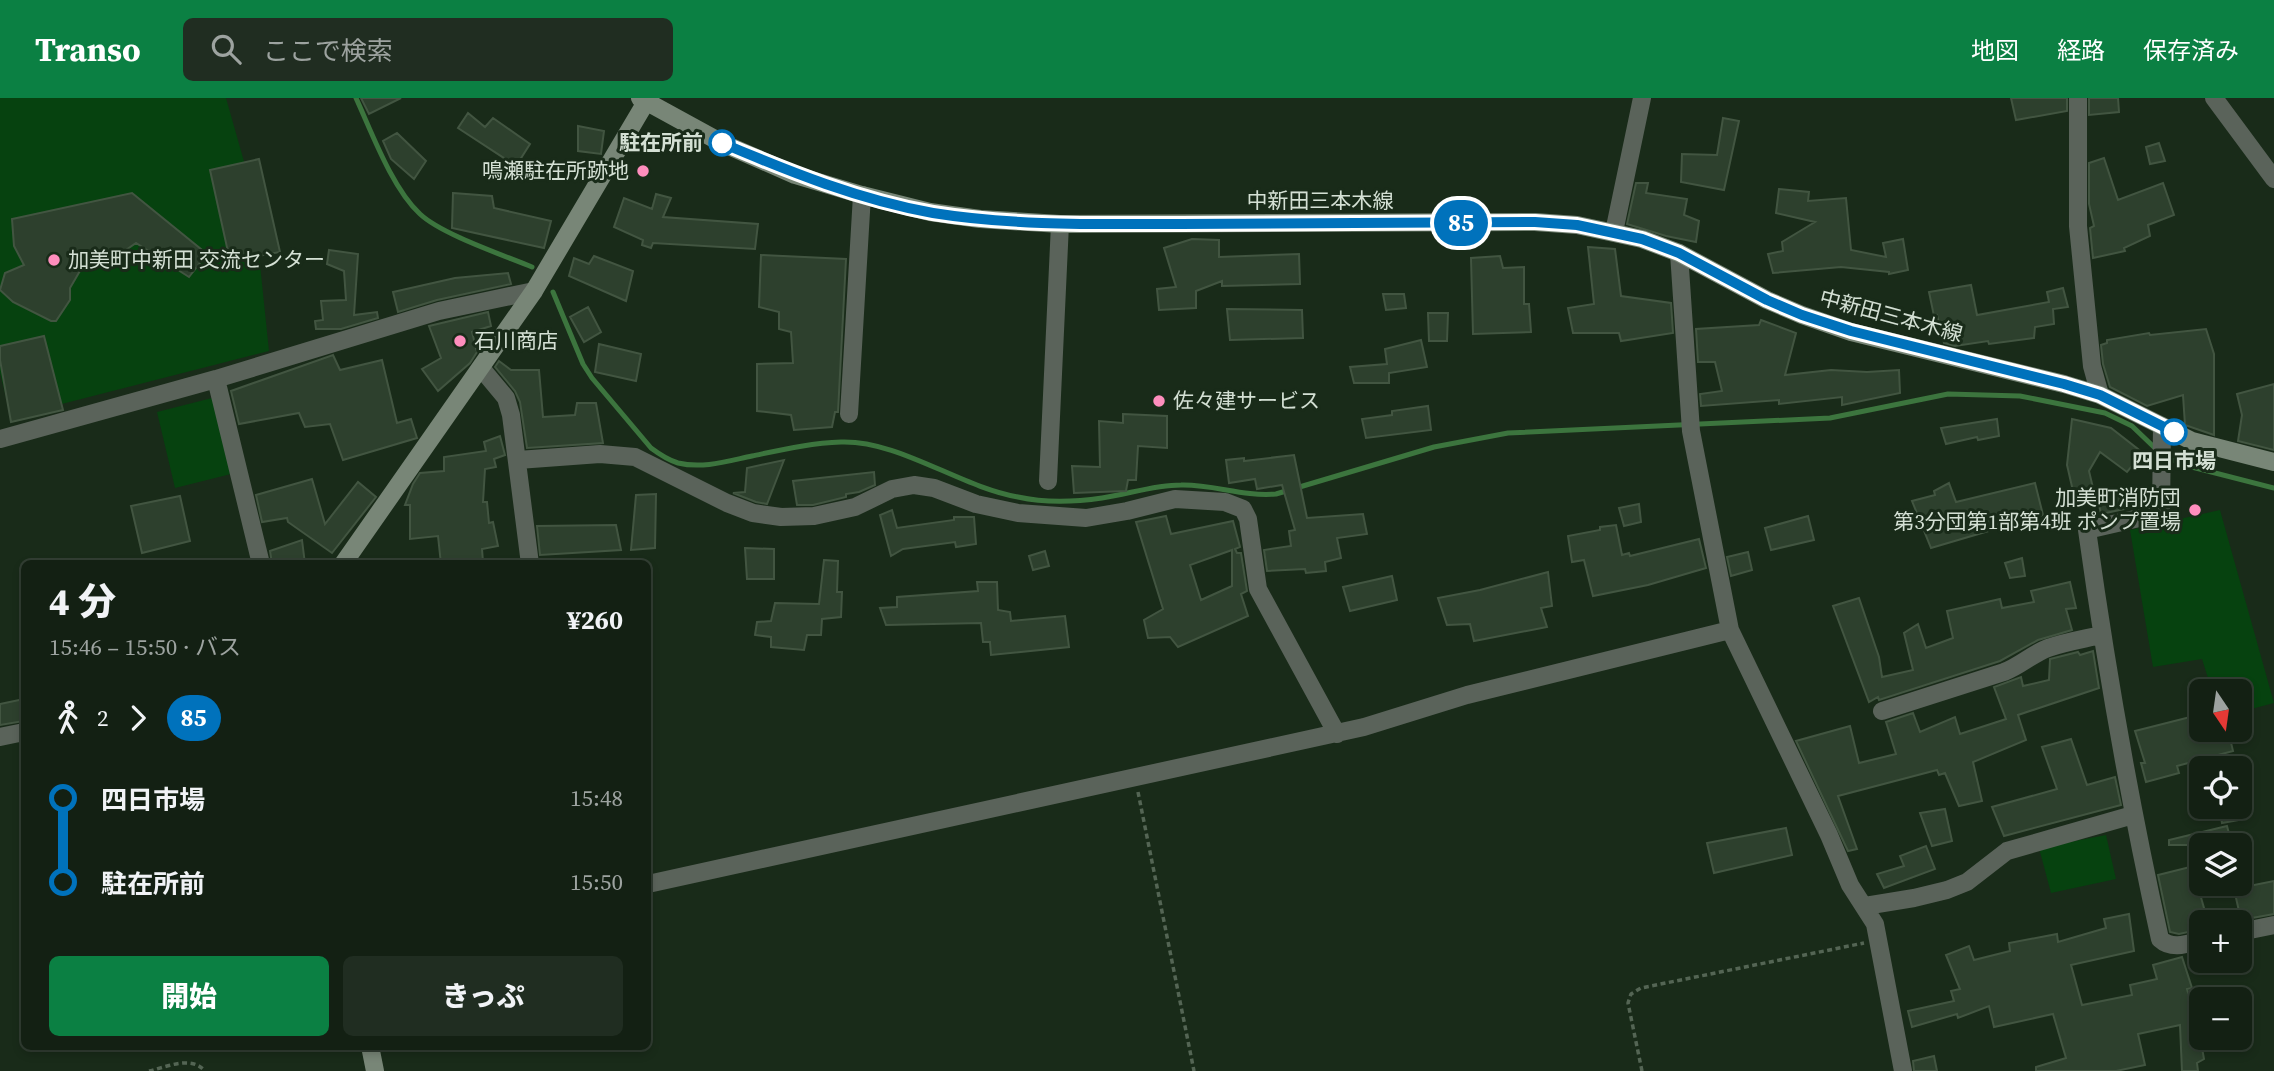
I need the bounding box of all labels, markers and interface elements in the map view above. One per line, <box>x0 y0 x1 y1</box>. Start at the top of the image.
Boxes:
search box <box>183 18 673 81</box>
text: Transo <box>35 27 141 72</box>
icon: search <box>207 30 245 68</box>
text: ここで検索 <box>263 33 393 69</box>
text: 地図 <box>1971 34 2019 67</box>
text: 経路 <box>2057 34 2105 67</box>
text: 保存済み <box>2143 34 2239 67</box>
place label: 駐在所前 <box>619 128 703 157</box>
marker: 駐在所前 <box>709 130 735 156</box>
place label: 鳴瀬駐在所跡地 <box>482 156 629 185</box>
marker: 鳴瀬駐在所跡地 <box>635 163 651 179</box>
street label: 中新田三本木線 <box>1247 186 1394 215</box>
line badge: 85 <box>1430 200 1492 246</box>
text: 85 <box>1448 206 1474 239</box>
place label: 加美町中新田 交流センター <box>68 245 325 274</box>
marker: 加美町中新田 交流センター <box>46 252 62 268</box>
street label: 中新田三本木線 <box>1816 282 1966 349</box>
place label: 石川商店 <box>474 326 558 355</box>
marker: 石川商店 <box>452 333 468 349</box>
place label: 佐々建サービス <box>1173 386 1320 415</box>
marker: 佐々建サービス <box>1151 393 1167 409</box>
marker: 四日市場 <box>2161 419 2187 445</box>
place label: 四日市場 <box>2132 446 2216 475</box>
place label: 加美町消防団 第3分団第1部第4班 ポンプ置場 <box>1893 483 2181 536</box>
marker: 加美町消防団 第3分団第1部第4班 ポンプ置場 <box>2187 502 2203 518</box>
text: 4 分 <box>49 576 116 628</box>
text: ¥260 <box>567 602 623 638</box>
text: 15:46 – 15:50 · バス <box>49 631 241 663</box>
north arrow <box>2189 679 2252 742</box>
map controls <box>2189 679 2252 1050</box>
icon: walk <box>49 699 87 737</box>
icon: forward <box>119 699 157 737</box>
text: 85 <box>181 701 207 734</box>
text: 2 <box>97 702 109 734</box>
button: locate <box>2189 756 2252 819</box>
text: 四日市場 <box>101 782 205 818</box>
text: 15:48 <box>570 782 623 814</box>
button: layers <box>2189 833 2252 896</box>
text: 駐在所前 <box>101 866 205 902</box>
text: 15:50 <box>570 866 623 898</box>
button: + <box>2189 910 2252 973</box>
button: 開始 <box>49 956 329 1036</box>
button: きっぷ <box>343 956 623 1036</box>
button: − <box>2189 987 2252 1050</box>

